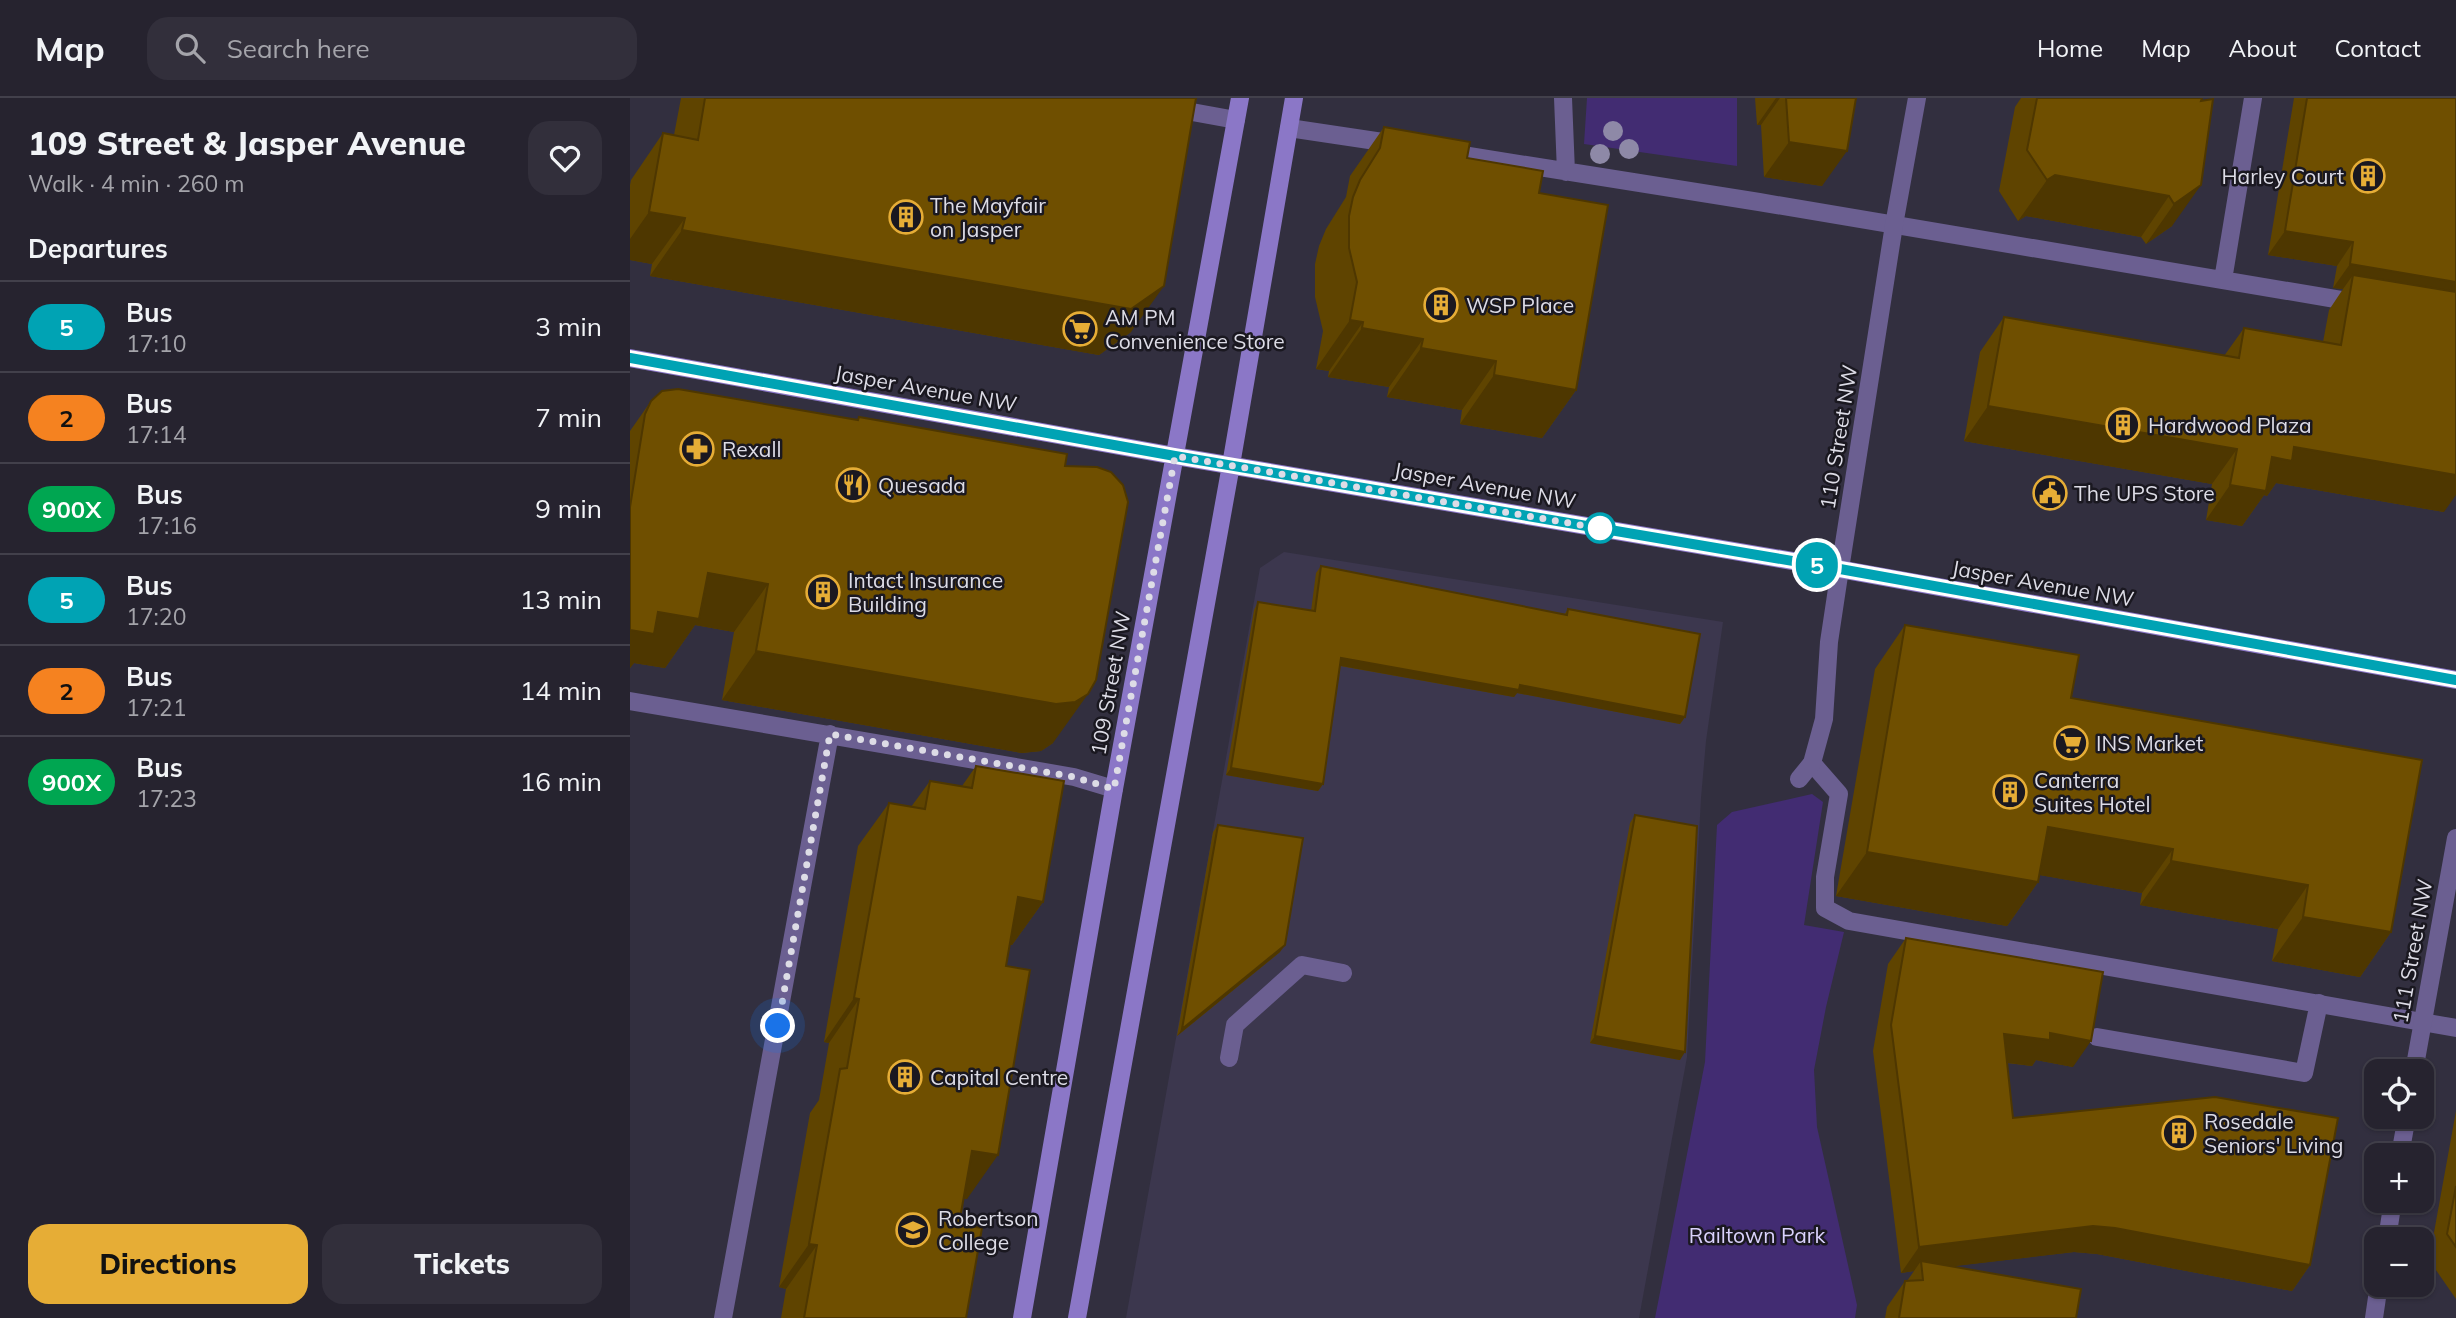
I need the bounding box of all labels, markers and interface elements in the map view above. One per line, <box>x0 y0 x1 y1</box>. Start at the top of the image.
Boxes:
search box <box>147 17 637 80</box>
text: Map <box>35 28 105 69</box>
icon: search <box>171 29 209 67</box>
text: Search here <box>227 32 370 65</box>
text: Home <box>2037 33 2103 63</box>
text: Map <box>2141 33 2191 63</box>
text: About <box>2229 33 2297 63</box>
text: Contact <box>2335 33 2421 63</box>
button: heart <box>528 121 602 195</box>
text: 109 Street & Jasper Avenue <box>28 122 466 163</box>
building icon: Harley Court <box>2349 157 2387 195</box>
place label: Harley Court <box>2222 163 2344 189</box>
text: Walk · 4 min · 260 m <box>28 169 245 198</box>
place label: The Mayfair on Jasper <box>930 192 1046 242</box>
building icon: The Mayfair on Jasper <box>887 198 925 236</box>
text: Departures <box>28 232 168 265</box>
building icon: WSP Place <box>1422 286 1460 324</box>
place label: WSP Place <box>1466 292 1574 318</box>
text: Bus <box>126 296 172 329</box>
place label: AM PM Convenience Store <box>1105 304 1285 354</box>
text: 3 min <box>535 310 602 343</box>
supermarket icon: AM PM Convenience Store <box>1061 310 1099 348</box>
text: 5 <box>59 312 74 342</box>
text: 17:10 <box>126 329 186 358</box>
street label: Jasper Avenue NW <box>833 359 1019 417</box>
street label: 110 Street NW <box>1814 363 1862 511</box>
text: Bus <box>126 387 172 420</box>
text: 7 min <box>535 401 602 434</box>
text: 2 <box>59 403 74 433</box>
building icon: Hardwood Plaza <box>2104 406 2142 444</box>
place label: Hardwood Plaza <box>2148 412 2312 438</box>
text: 17:14 <box>126 420 186 449</box>
pharmacy icon: Rexall <box>678 430 716 468</box>
place label: Rexall <box>722 436 781 462</box>
street label: Jasper Avenue NW <box>1392 456 1578 514</box>
restaurant icon: Quesada <box>834 466 872 504</box>
place label: Quesada <box>878 472 966 498</box>
public building icon: The UPS Store <box>2031 474 2069 512</box>
text: Bus <box>136 478 183 511</box>
place label: The UPS Store <box>2074 480 2215 506</box>
text: 9 min <box>535 492 602 525</box>
text: 900X <box>42 494 101 524</box>
text: 17:16 <box>136 511 197 540</box>
unlabelled marker <box>1585 513 1615 543</box>
line badge: 5 <box>1794 542 1840 588</box>
text: 5 <box>1810 550 1824 580</box>
street label: Jasper Avenue NW <box>1950 554 2136 612</box>
place label: Intact Insurance Building <box>848 567 1003 617</box>
text: Bus <box>126 569 172 602</box>
building icon: Intact Insurance Building <box>804 573 842 611</box>
text: 13 min <box>520 583 602 616</box>
text: 5 <box>59 585 74 615</box>
text: 17:20 <box>126 602 186 631</box>
street label: 109 Street NW <box>1085 609 1135 757</box>
text: Bus <box>126 660 172 693</box>
text: 14 min <box>520 674 602 707</box>
text: 2 <box>59 676 74 706</box>
text: 17:21 <box>126 693 186 722</box>
supermarket icon: INS Market <box>2052 724 2090 762</box>
place label: INS Market <box>2096 730 2203 756</box>
text: Bus <box>136 751 183 784</box>
text: 16 min <box>520 765 602 798</box>
text: 900X <box>42 767 101 797</box>
place label: Canterra Suites Hotel <box>2034 767 2150 817</box>
building icon: Canterra Suites Hotel <box>1991 773 2029 811</box>
text: 17:23 <box>136 784 197 813</box>
street label: 111 Street NW <box>2387 877 2437 1025</box>
your location <box>760 1008 795 1043</box>
building icon: Capital Centre <box>886 1058 924 1096</box>
map controls <box>2364 1059 2434 1297</box>
button: locate <box>2364 1059 2434 1129</box>
place label: Capital Centre <box>930 1064 1068 1090</box>
place label: Rosedale Seniors' Living <box>2204 1108 2343 1158</box>
building icon: Rosedale Seniors' Living <box>2160 1114 2198 1152</box>
button: + <box>2364 1143 2434 1213</box>
place label: Robertson College <box>938 1205 1039 1255</box>
school or university icon: Robertson College <box>894 1211 932 1249</box>
park label: Railtown Park <box>1689 1222 1825 1248</box>
button: Directions <box>28 1224 308 1304</box>
button: Tickets <box>322 1224 602 1304</box>
button: − <box>2364 1227 2434 1297</box>

